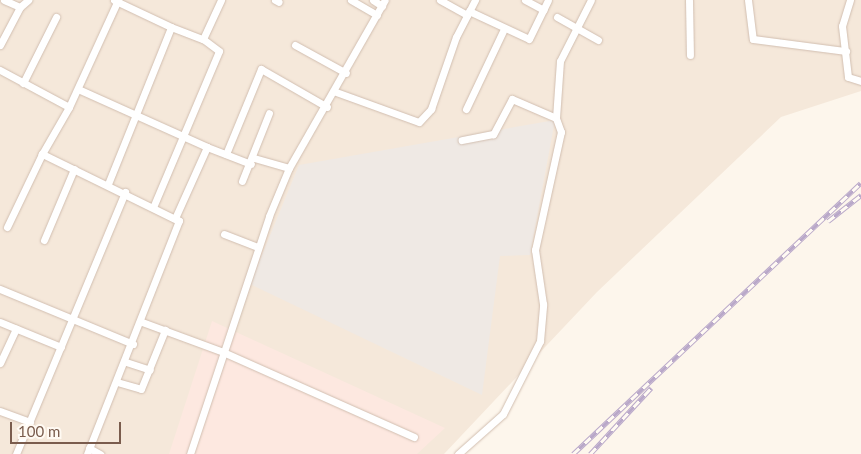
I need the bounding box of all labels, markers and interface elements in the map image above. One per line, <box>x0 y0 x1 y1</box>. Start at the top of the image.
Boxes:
scale bar <box>12 412 124 444</box>
text: 100 m <box>18 422 60 440</box>

